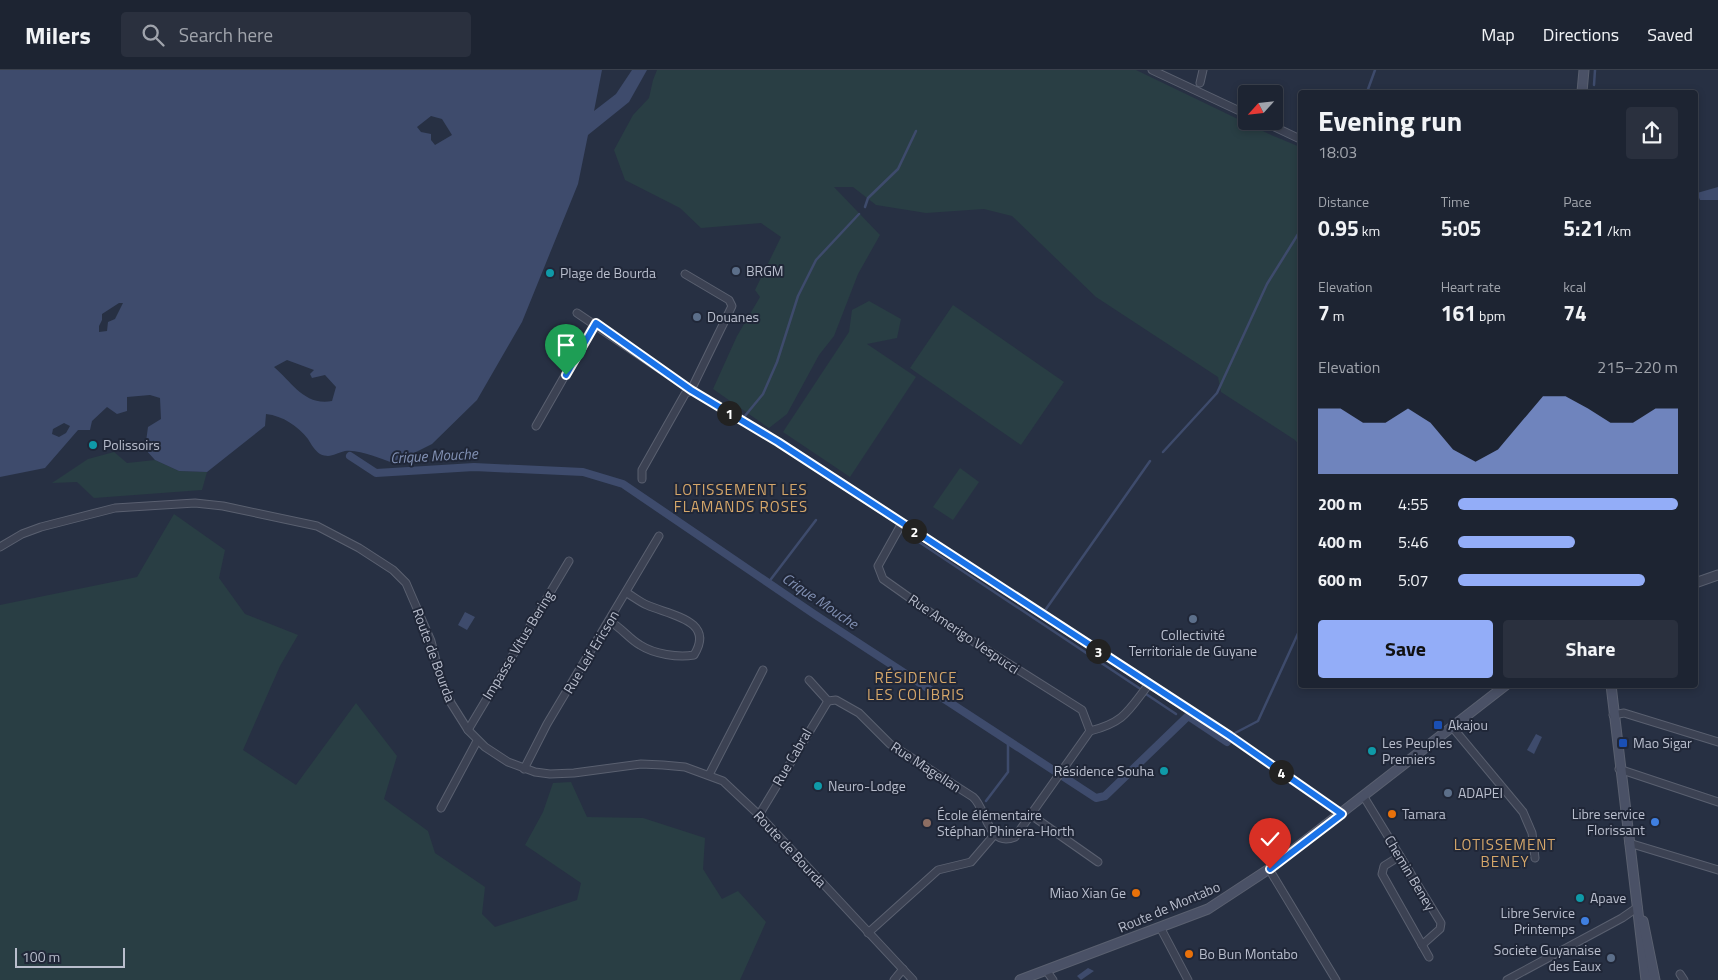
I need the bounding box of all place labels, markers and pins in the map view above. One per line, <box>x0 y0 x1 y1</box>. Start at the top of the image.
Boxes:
place label: BRGM <box>746 260 784 281</box>
place label: Plage de Bourda <box>560 262 656 283</box>
marker: BRGM <box>730 265 742 277</box>
marker: Plage de Bourda <box>544 267 556 279</box>
place label: Douanes <box>707 306 759 327</box>
marker: Douanes <box>691 311 703 323</box>
pin <box>545 324 587 375</box>
pin: 1 <box>716 400 742 426</box>
place label: Polissoirs <box>103 434 160 455</box>
marker: Polissoirs <box>87 439 99 451</box>
pin: 2 <box>902 518 926 544</box>
marker: Collectivité Territoriale de Guyane <box>1187 613 1199 625</box>
place label: Collectivité Territoriale de Guyane <box>1129 624 1257 661</box>
pin: 3 <box>1086 638 1110 664</box>
place label: Akajou <box>1448 714 1488 735</box>
marker: Akajou <box>1432 719 1444 731</box>
place label: Les Peuples Premiers <box>1382 732 1452 769</box>
place label: Mao Sigar <box>1633 732 1692 753</box>
marker: Mao Sigar <box>1617 737 1629 749</box>
marker: Les Peuples Premiers <box>1366 745 1378 757</box>
place label: Résidence Souha <box>1054 760 1154 781</box>
pin: 4 <box>1268 760 1294 784</box>
marker: Résidence Souha <box>1158 765 1170 777</box>
place label: Neuro-Lodge <box>828 775 906 796</box>
marker: Neuro-Lodge <box>812 780 824 792</box>
place label: ADAPEI <box>1458 782 1503 803</box>
marker: ADAPEI <box>1442 787 1454 799</box>
place label: Tamara <box>1402 803 1446 824</box>
place label: Libre service Florissant <box>1572 803 1645 840</box>
place label: École élémentaire Stéphan Phinera-Horth <box>937 804 1074 841</box>
marker: Tamara <box>1386 808 1398 820</box>
marker: Libre service Florissant <box>1649 816 1661 828</box>
marker: École élémentaire Stéphan Phinera-Horth <box>921 817 933 829</box>
pin <box>1249 818 1291 869</box>
place label: Miao Xian Ge <box>1050 882 1126 903</box>
marker: Miao Xian Ge <box>1130 887 1142 899</box>
place label: Apave <box>1590 887 1626 908</box>
marker: Apave <box>1574 892 1586 904</box>
place label: Libre Service Printemps <box>1501 902 1575 939</box>
marker: Libre Service Printemps <box>1579 915 1591 927</box>
place label: Societe Guyanaise des Eaux <box>1494 939 1602 976</box>
place label: Bo Bun Montabo <box>1199 943 1298 964</box>
marker: Bo Bun Montabo <box>1183 948 1195 960</box>
marker: Societe Guyanaise des Eaux <box>1605 952 1617 964</box>

